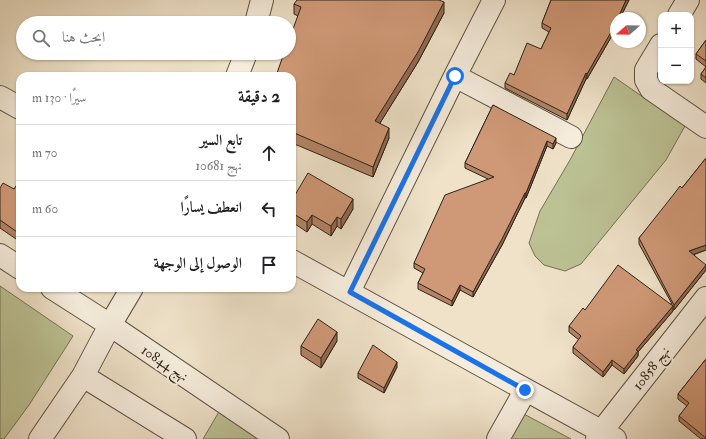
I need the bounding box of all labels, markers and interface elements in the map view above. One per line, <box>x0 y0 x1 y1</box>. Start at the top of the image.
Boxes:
north arrow <box>610 12 646 48</box>
map controls <box>658 12 694 84</box>
button: + <box>658 12 694 48</box>
search box <box>16 16 296 60</box>
icon: search <box>30 27 52 49</box>
text: ابحث هنا <box>62 28 105 47</box>
button: − <box>658 48 694 84</box>
route start <box>446 67 464 85</box>
text: 2 دقيقة <box>238 86 280 107</box>
text: سيرًا · 130 m <box>32 90 87 106</box>
text: تابع السير <box>200 131 242 150</box>
icon: ahead <box>258 142 280 164</box>
text: 70 m <box>32 145 57 161</box>
text: نهج 10681 <box>196 158 242 174</box>
text: انعطف يسارًا <box>181 198 242 217</box>
icon: left <box>258 198 280 220</box>
text: 60 m <box>32 201 58 217</box>
text: الوصول إلى الوجهة <box>154 254 242 273</box>
icon: arrive <box>258 254 280 276</box>
street label: نهج 10844 <box>136 342 191 389</box>
street label: نهج 10858 <box>629 343 677 396</box>
route end <box>516 381 534 399</box>

